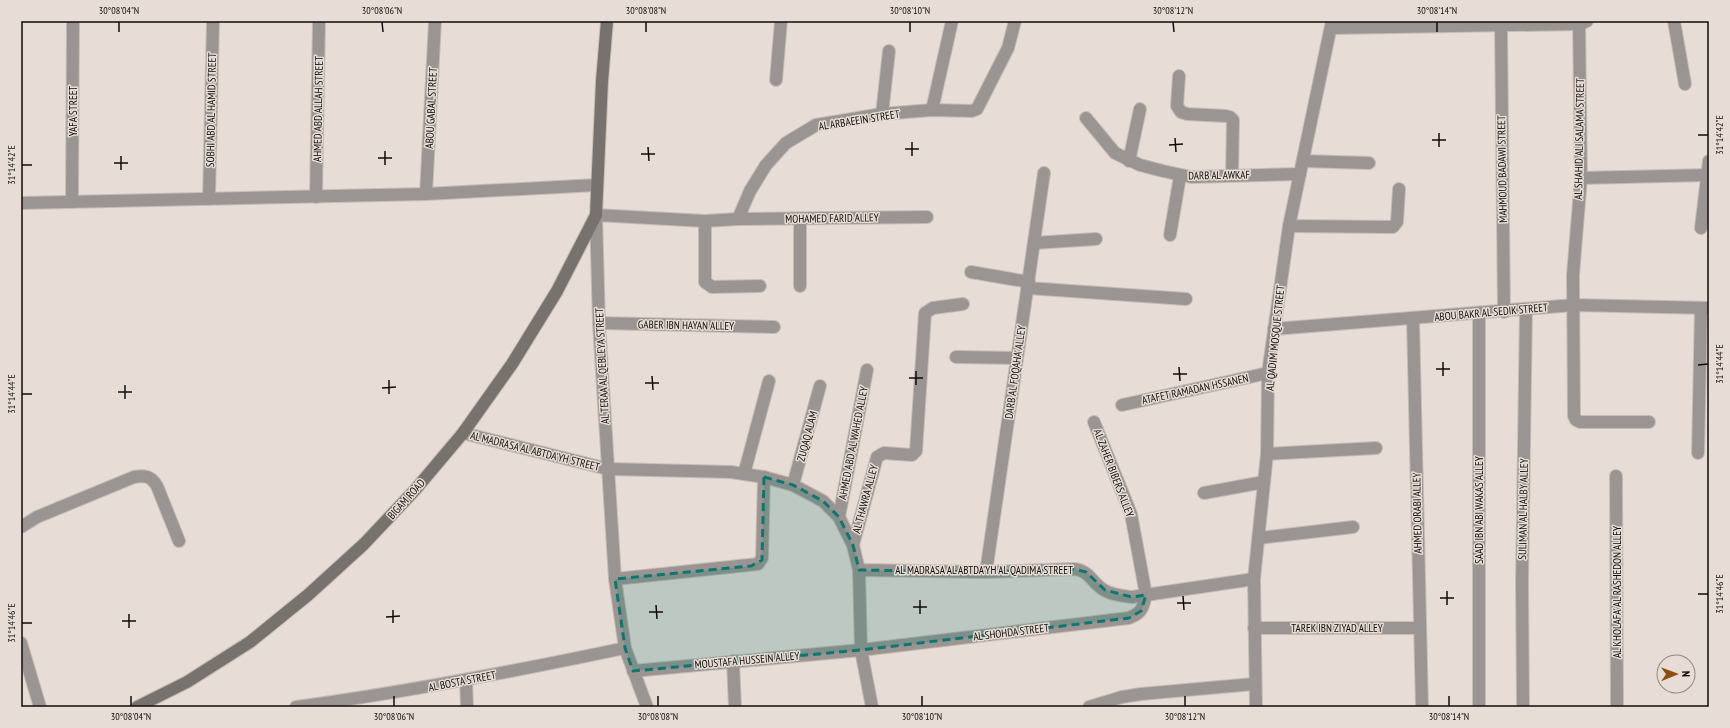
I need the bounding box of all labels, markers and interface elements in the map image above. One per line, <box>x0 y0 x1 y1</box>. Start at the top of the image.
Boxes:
text: 30°08'04"N <box>99 4 139 17</box>
text: 30°08'06"N <box>362 4 402 17</box>
text: 30°08'08"N <box>626 4 666 17</box>
text: 30°08'10"N <box>890 4 930 17</box>
text: 30°08'12"N <box>1153 4 1193 17</box>
text: 30°08'14"N <box>1417 4 1457 17</box>
street label: SOBHI ABD AL HAMID STREET <box>203 53 219 167</box>
street label: AHMED ABD ALLAH STREET <box>310 56 326 162</box>
street label: ABOU GABAL STREET <box>422 67 440 149</box>
street label: AL SHAHID ALI SALAMA STREET <box>1571 78 1587 200</box>
street label: YAFA STREET <box>66 86 80 136</box>
street label: AL ARBAEEIN STREET <box>818 107 901 133</box>
street label: MAHMOUD BADAWI STREET <box>1494 115 1510 223</box>
text: 31°14'42"E <box>1713 115 1726 155</box>
text: 31°14'42"E <box>5 145 18 185</box>
street label: DARB AL AWKAF <box>1188 167 1251 183</box>
street label: MOHAMED FARID ALLEY <box>785 210 879 226</box>
street label: AL QADIM MOSQUE STREET <box>1262 284 1288 392</box>
street label: ABOU BAKR AL SEDIK STREET <box>1434 300 1548 324</box>
street label: AL TERAA AL QEBLEYA STREET <box>592 308 612 424</box>
street label: GABER IBN HAYAN ALLEY <box>638 317 734 333</box>
street label: DARB AL FOQAHA' ALLEY <box>1002 324 1028 420</box>
text: 31°14'44"E <box>1713 344 1726 384</box>
street label: ATAFET RAMADAN HSSANEN <box>1140 371 1250 407</box>
text: 31°14'44"E <box>5 374 18 414</box>
street label: AHMED ABD AL WAHED ALLEY <box>835 385 871 501</box>
street label: ZUQAQ ALAM <box>794 409 820 463</box>
street label: AL ZAHER BIBERS ALLEY <box>1091 427 1137 519</box>
street label: AL MADRASA AL ABTDA'YH STREET <box>469 428 601 474</box>
street label: SAAD IBN ABI WAKAS ALLEY <box>1472 456 1486 564</box>
street label: SULIMAN AL HALBY ALLEY <box>1515 458 1531 560</box>
street label: AL THAWRA ALLEY <box>849 463 881 535</box>
street label: AHMED ORABI ALLEY <box>1409 472 1425 554</box>
street label: BIGAM ROAD <box>384 476 428 522</box>
street label: AL KHOLAFA' AL RASHEDON ALLEY <box>1610 526 1624 658</box>
street label: AL MADRASA AL ABTDA'YH AL QADIMA STREET <box>895 563 1073 577</box>
text: 31°14'46"E <box>1713 574 1726 614</box>
text: 31°14'46"E <box>5 603 18 643</box>
street label: AL SHOHDA STREET <box>972 620 1050 644</box>
street label: TAREK IBN ZIYAD ALLEY <box>1291 621 1383 635</box>
street label: MOUSTAFA HUSSEIN ALLEY <box>694 648 800 672</box>
north arrow <box>1656 654 1696 694</box>
street label: AL BOSTA STREET <box>427 668 497 694</box>
text: N <box>1679 671 1693 677</box>
text: 30°08'04"N <box>111 710 151 723</box>
text: 30°08'06"N <box>374 710 414 723</box>
text: 30°08'08"N <box>638 710 678 723</box>
text: 30°08'10"N <box>902 710 942 723</box>
text: 30°08'12"N <box>1165 710 1205 723</box>
text: 30°08'14"N <box>1429 710 1469 723</box>

